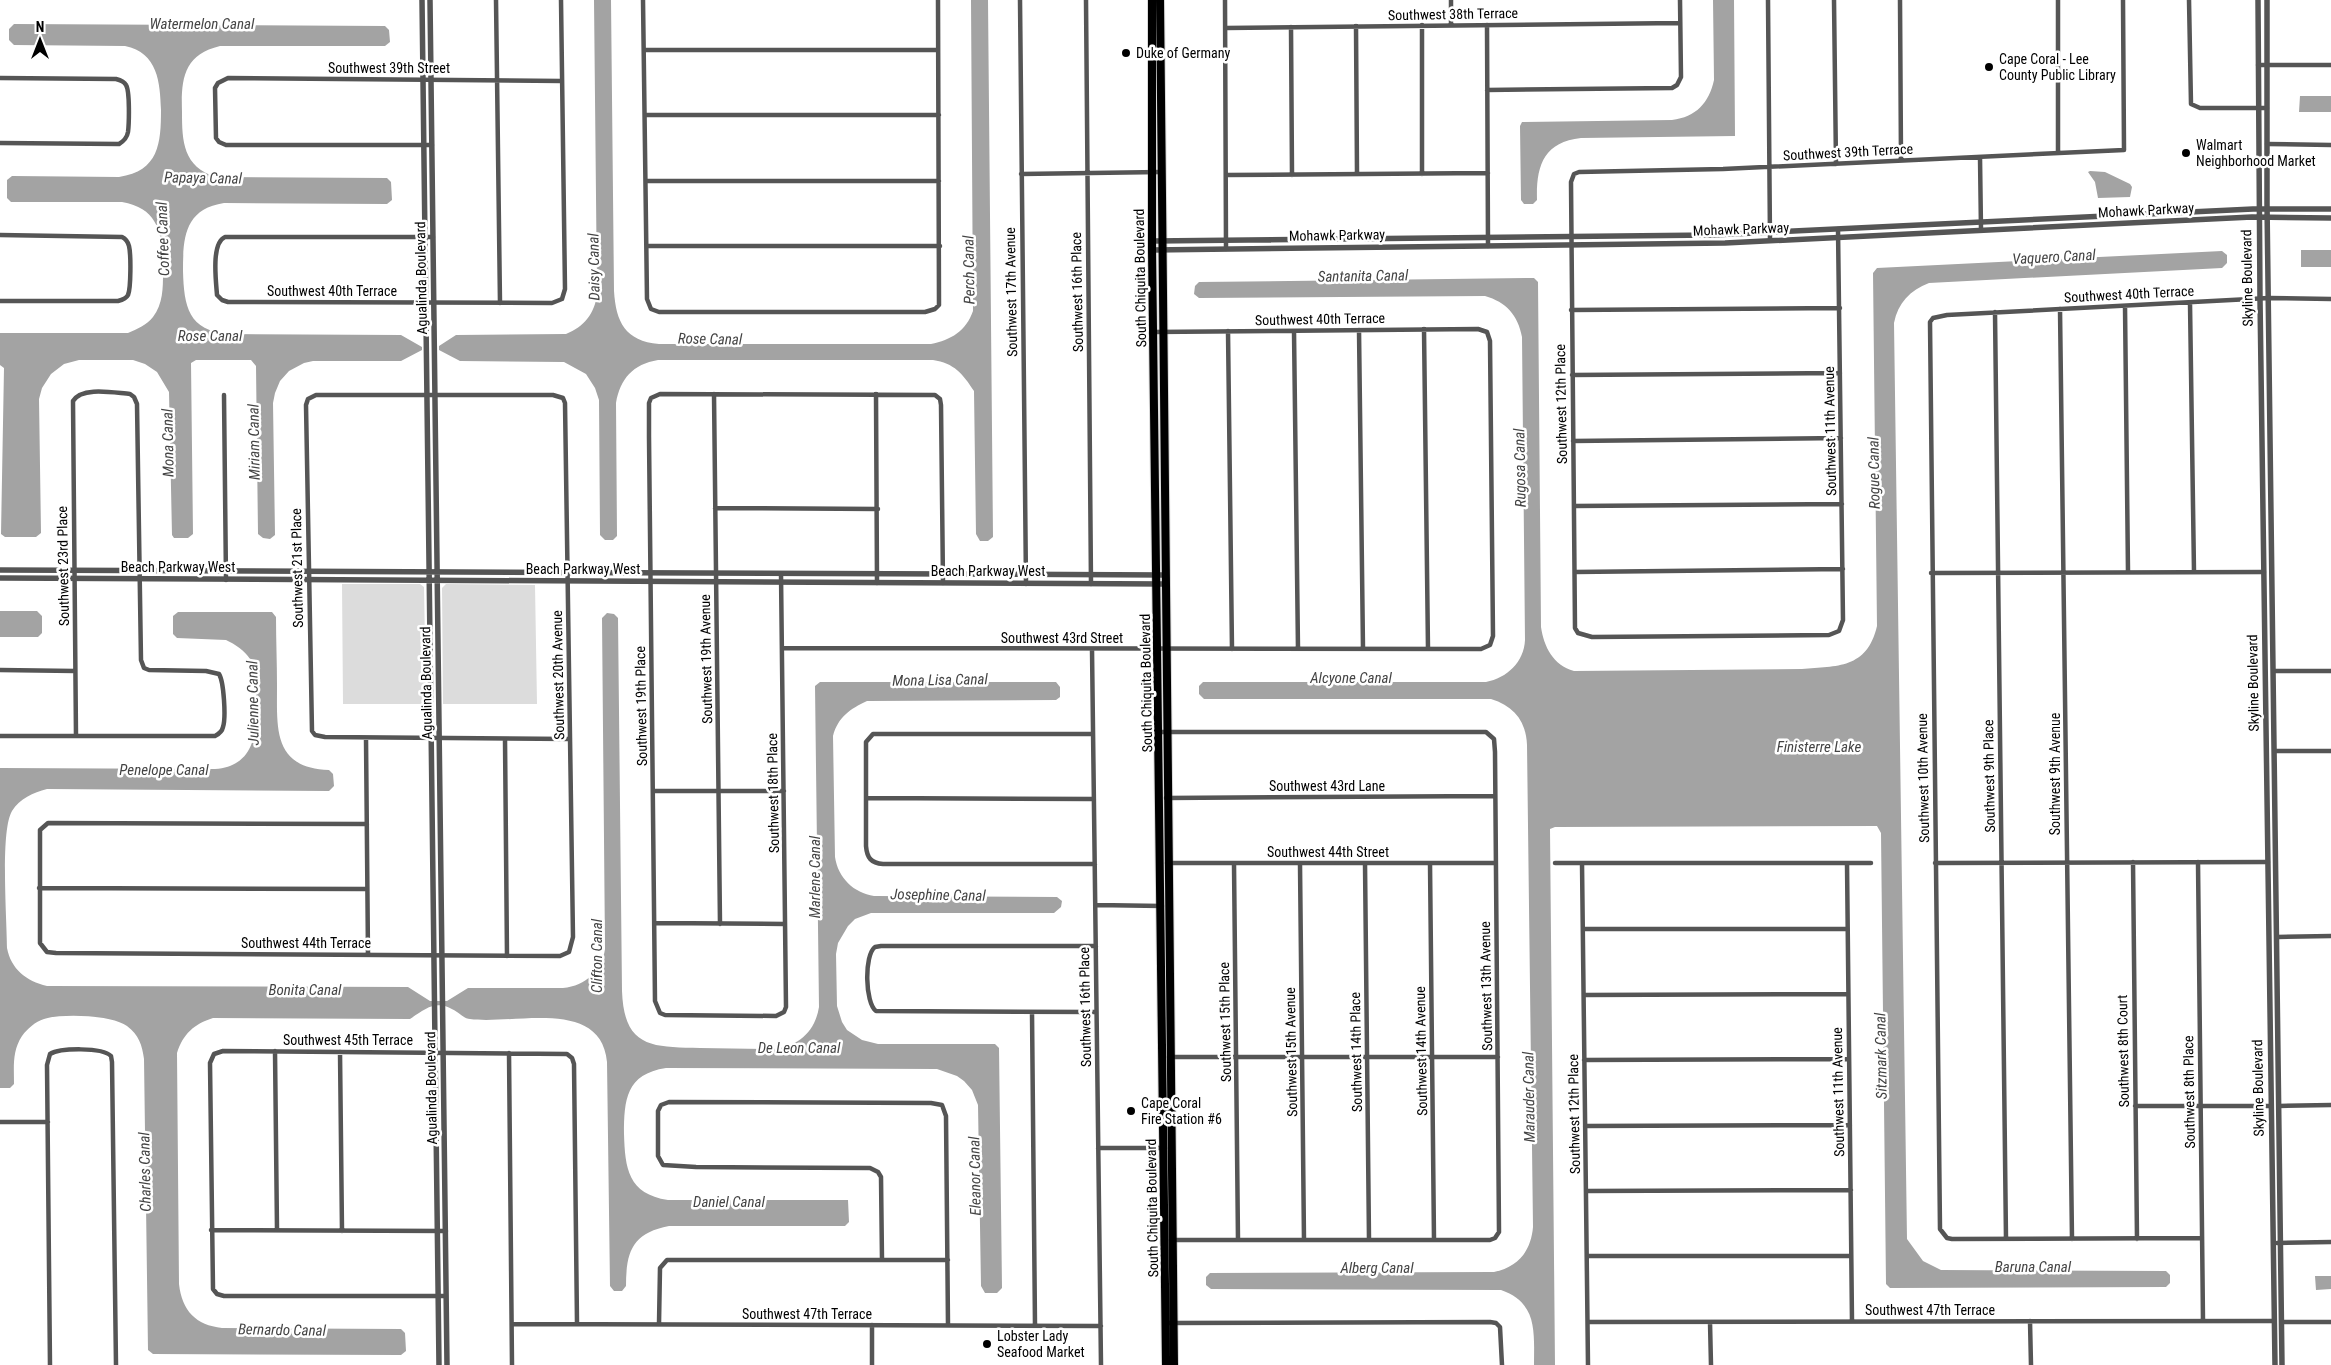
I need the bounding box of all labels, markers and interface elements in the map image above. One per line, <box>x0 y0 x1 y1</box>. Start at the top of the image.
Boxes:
street label: Southwest 38th Terrace <box>1388 5 1519 23</box>
north arrow <box>15 15 65 65</box>
water label: Watermelon Canal <box>150 15 255 33</box>
text: N <box>36 19 44 35</box>
place label: Duke of Germany <box>1136 45 1231 61</box>
marker: Duke of Germany <box>1120 47 1132 59</box>
place label: Cape Coral - Lee County Public Library <box>1999 51 2116 83</box>
street label: Southwest 39th Street <box>328 60 450 76</box>
marker: Cape Coral - Lee County Public Library <box>1983 61 1995 73</box>
place label: Walmart Neighborhood Market <box>2196 137 2316 169</box>
street label: Southwest 39th Terrace <box>1783 141 1914 163</box>
marker: Walmart Neighborhood Market <box>2180 147 2192 159</box>
water label: Papaya Canal <box>164 168 243 188</box>
street label: Mohawk Parkway <box>2098 199 2195 221</box>
water label: Coffee Canal <box>153 201 173 276</box>
street label: South Chiquita Boulevard <box>1131 208 1149 348</box>
street label: Mohawk Parkway <box>1693 219 1790 239</box>
street label: Agualinda Boulevard <box>412 221 430 335</box>
street label: Mohawk Parkway <box>1289 226 1385 244</box>
street label: Southwest 17th Avenue <box>1002 227 1020 357</box>
street label: Skyline Boulevard <box>2238 229 2256 327</box>
street label: Southwest 16th Place <box>1068 231 1086 352</box>
water label: Daisy Canal <box>584 233 604 301</box>
water label: Perch Canal <box>959 235 979 305</box>
water label: Vaquero Canal <box>2012 246 2097 268</box>
water label: Santanita Canal <box>1318 266 1409 286</box>
street label: Southwest 40th Terrace <box>267 283 398 299</box>
street label: Southwest 40th Terrace <box>2064 283 2195 305</box>
street label: Southwest 40th Terrace <box>1255 310 1386 328</box>
water label: Rose Canal <box>178 327 243 345</box>
water label: Rose Canal <box>678 329 743 349</box>
street label: Southwest 12th Place <box>1552 343 1570 464</box>
street label: Southwest 11th Avenue <box>1821 366 1839 496</box>
water label: Miriam Canal <box>244 403 264 480</box>
water label: Mona Canal <box>158 408 178 477</box>
water label: Rugosa Canal <box>1510 428 1530 508</box>
water label: Rogue Canal <box>1864 436 1884 509</box>
street label: Southwest 23rd Place <box>54 505 72 626</box>
street label: Southwest 21st Place <box>288 508 306 628</box>
street label: Beach Parkway West <box>121 559 235 575</box>
street label: Beach Parkway West <box>526 561 640 577</box>
street label: Beach Parkway West <box>931 563 1045 579</box>
street label: Southwest 19th Avenue <box>697 594 715 724</box>
street label: Southwest 20th Avenue <box>549 610 567 740</box>
street label: South Chiquita Boulevard <box>1137 613 1155 753</box>
street label: Agualinda Boulevard <box>417 626 435 740</box>
street label: Southwest 43rd Street <box>1001 630 1123 646</box>
street label: Skyline Boulevard <box>2244 634 2262 732</box>
street label: Southwest 19th Place <box>632 645 650 766</box>
water label: Julienne Canal <box>243 660 263 745</box>
water label: Alcyone Canal <box>1309 669 1392 687</box>
water label: Mona Lisa Canal <box>892 670 989 690</box>
street label: Southwest 9th Avenue <box>2047 712 2063 835</box>
street label: Southwest 10th Avenue <box>1914 713 1932 843</box>
street label: Southwest 9th Place <box>1980 719 1998 833</box>
street label: Southwest 18th Place <box>764 732 782 853</box>
water label: Finisterre Lake <box>1777 738 1861 756</box>
water label: Penelope Canal <box>119 761 209 779</box>
street label: Southwest 43rd Lane <box>1269 778 1386 794</box>
water label: Marlene Canal <box>806 835 824 918</box>
street label: Southwest 44th Street <box>1267 844 1389 860</box>
water label: Josephine Canal <box>890 885 986 905</box>
water label: Clifton Canal <box>588 918 606 993</box>
street label: Southwest 13th Avenue <box>1477 921 1495 1051</box>
street label: Southwest 44th Terrace <box>241 935 372 951</box>
street label: Southwest 16th Place <box>1076 946 1094 1067</box>
street label: Southwest 15th Place <box>1216 961 1234 1082</box>
water label: Bonita Canal <box>269 981 342 999</box>
street label: Southwest 14th Avenue <box>1412 986 1430 1116</box>
street label: Southwest 15th Avenue <box>1282 987 1300 1117</box>
street label: Southwest 14th Place <box>1347 991 1365 1112</box>
street label: Southwest 8th Court <box>2114 994 2132 1108</box>
water label: Sitzmark Canal <box>1871 1012 1891 1099</box>
street label: Southwest 11th Avenue <box>1829 1027 1847 1157</box>
street label: Agualinda Boulevard <box>422 1031 440 1145</box>
street label: Southwest 45th Terrace <box>283 1032 414 1048</box>
street label: Southwest 8th Place <box>2180 1035 2198 1149</box>
water label: De Leon Canal <box>758 1039 841 1057</box>
street label: Skyline Boulevard <box>2249 1039 2267 1137</box>
water label: Marauder Canal <box>1519 1051 1539 1142</box>
street label: Southwest 12th Place <box>1565 1053 1583 1174</box>
place label: Cape Coral Fire Station #6 <box>1141 1095 1222 1127</box>
marker: Cape Coral Fire Station #6 <box>1125 1105 1137 1117</box>
water label: Charles Canal <box>135 1131 155 1212</box>
water label: Eleanor Canal <box>965 1136 985 1216</box>
street label: South Chiquita Boulevard <box>1143 1138 1161 1278</box>
water label: Daniel Canal <box>693 1193 766 1211</box>
water label: Baruna Canal <box>1995 1258 2072 1276</box>
water label: Alberg Canal <box>1339 1259 1414 1277</box>
street label: Southwest 47th Terrace <box>1865 1302 1996 1318</box>
street label: Southwest 47th Terrace <box>742 1306 873 1322</box>
water label: Bernardo Canal <box>238 1320 327 1340</box>
place label: Lobster Lady Seafood Market <box>997 1328 1085 1360</box>
marker: Lobster Lady Seafood Market <box>981 1338 993 1350</box>

